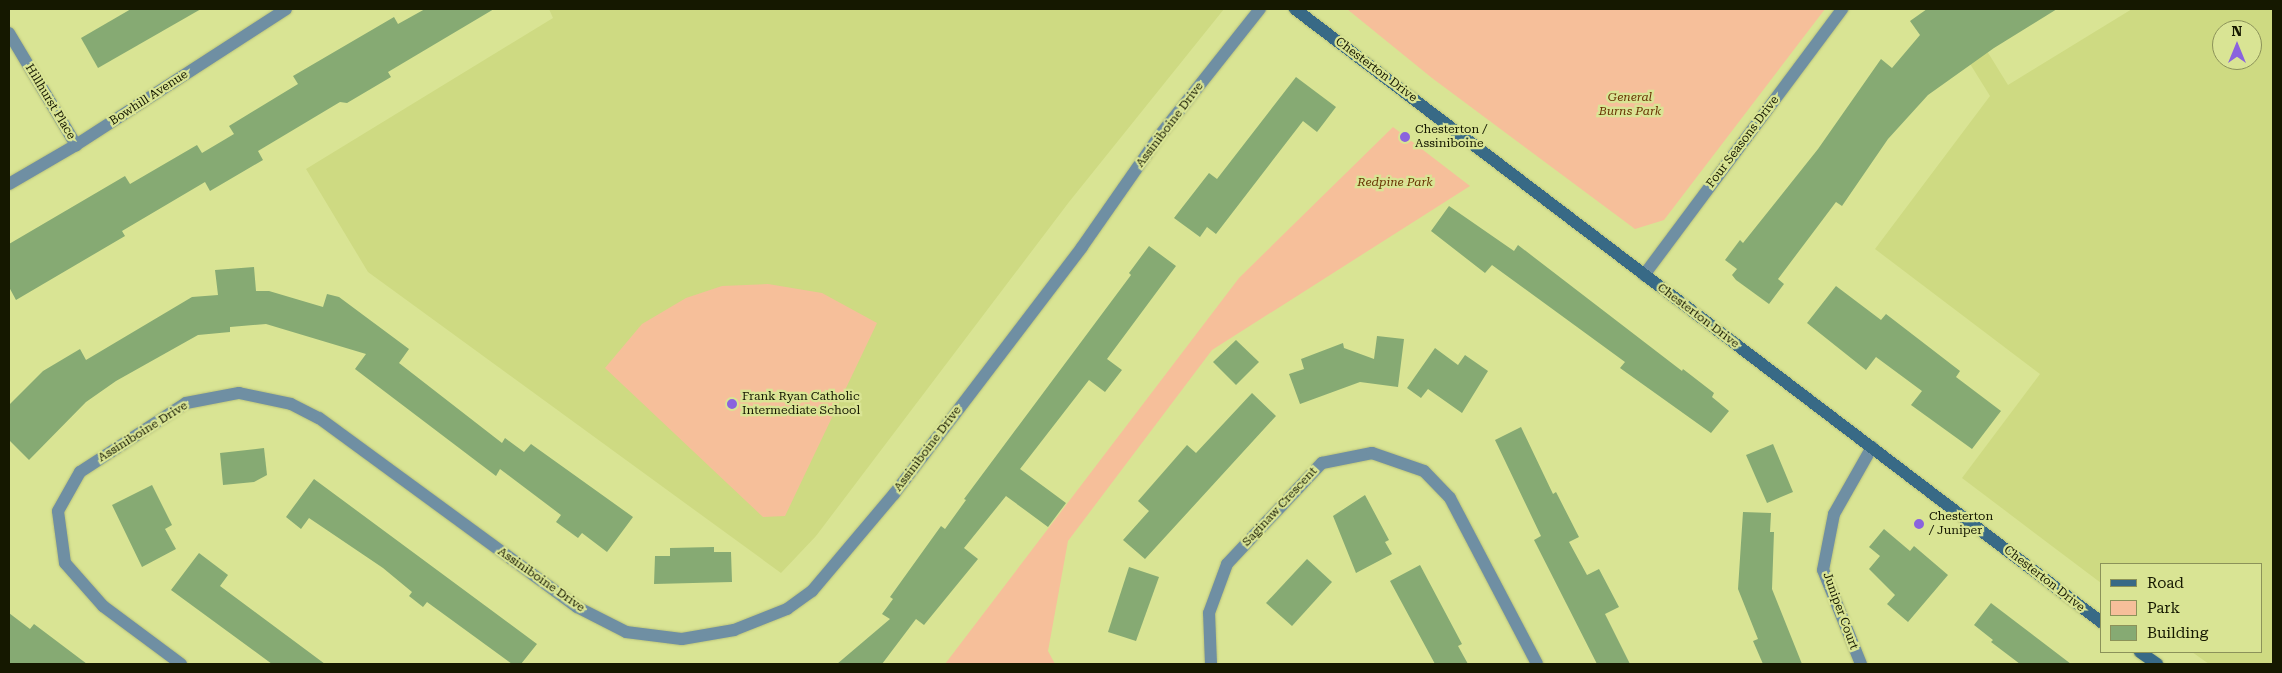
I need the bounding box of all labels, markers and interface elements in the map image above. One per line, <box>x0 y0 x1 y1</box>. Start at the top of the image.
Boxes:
north arrow <box>2212 20 2262 70</box>
text: N <box>2232 23 2242 39</box>
street label: Chesterton Drive <box>1332 35 1420 105</box>
street label: Hillhurst Place <box>22 62 78 142</box>
street label: Bowhill Avenue <box>107 67 191 129</box>
street label: Assiniboine Drive <box>1133 80 1207 170</box>
park label: General Burns Park <box>1599 91 1661 119</box>
street label: Four Seasons Drive <box>1704 93 1782 191</box>
place label: Chesterton / Assiniboine <box>1415 123 1487 151</box>
marker: Chesterton / Assiniboine <box>1399 131 1411 143</box>
park label: Redpine Park <box>1357 176 1433 190</box>
street label: Chesterton Drive <box>1654 281 1742 351</box>
place label: Frank Ryan Catholic Intermediate School <box>742 390 860 418</box>
marker: Frank Ryan Catholic Intermediate School <box>726 398 738 410</box>
street label: Assiniboine Drive <box>96 399 190 465</box>
street label: Assiniboine Drive <box>891 404 965 494</box>
street label: Saginaw Crescent <box>1240 464 1320 550</box>
place label: Chesterton / Juniper <box>1929 510 1993 538</box>
marker: Chesterton / Juniper <box>1913 518 1925 530</box>
street label: Chesterton Drive <box>2001 543 2087 615</box>
street label: Assiniboine Drive <box>495 545 587 615</box>
legend <box>2100 563 2262 653</box>
street label: Juniper Court <box>1819 570 1861 652</box>
text: Road <box>2147 574 2184 592</box>
text: Park <box>2147 599 2180 617</box>
text: Building <box>2147 624 2208 642</box>

